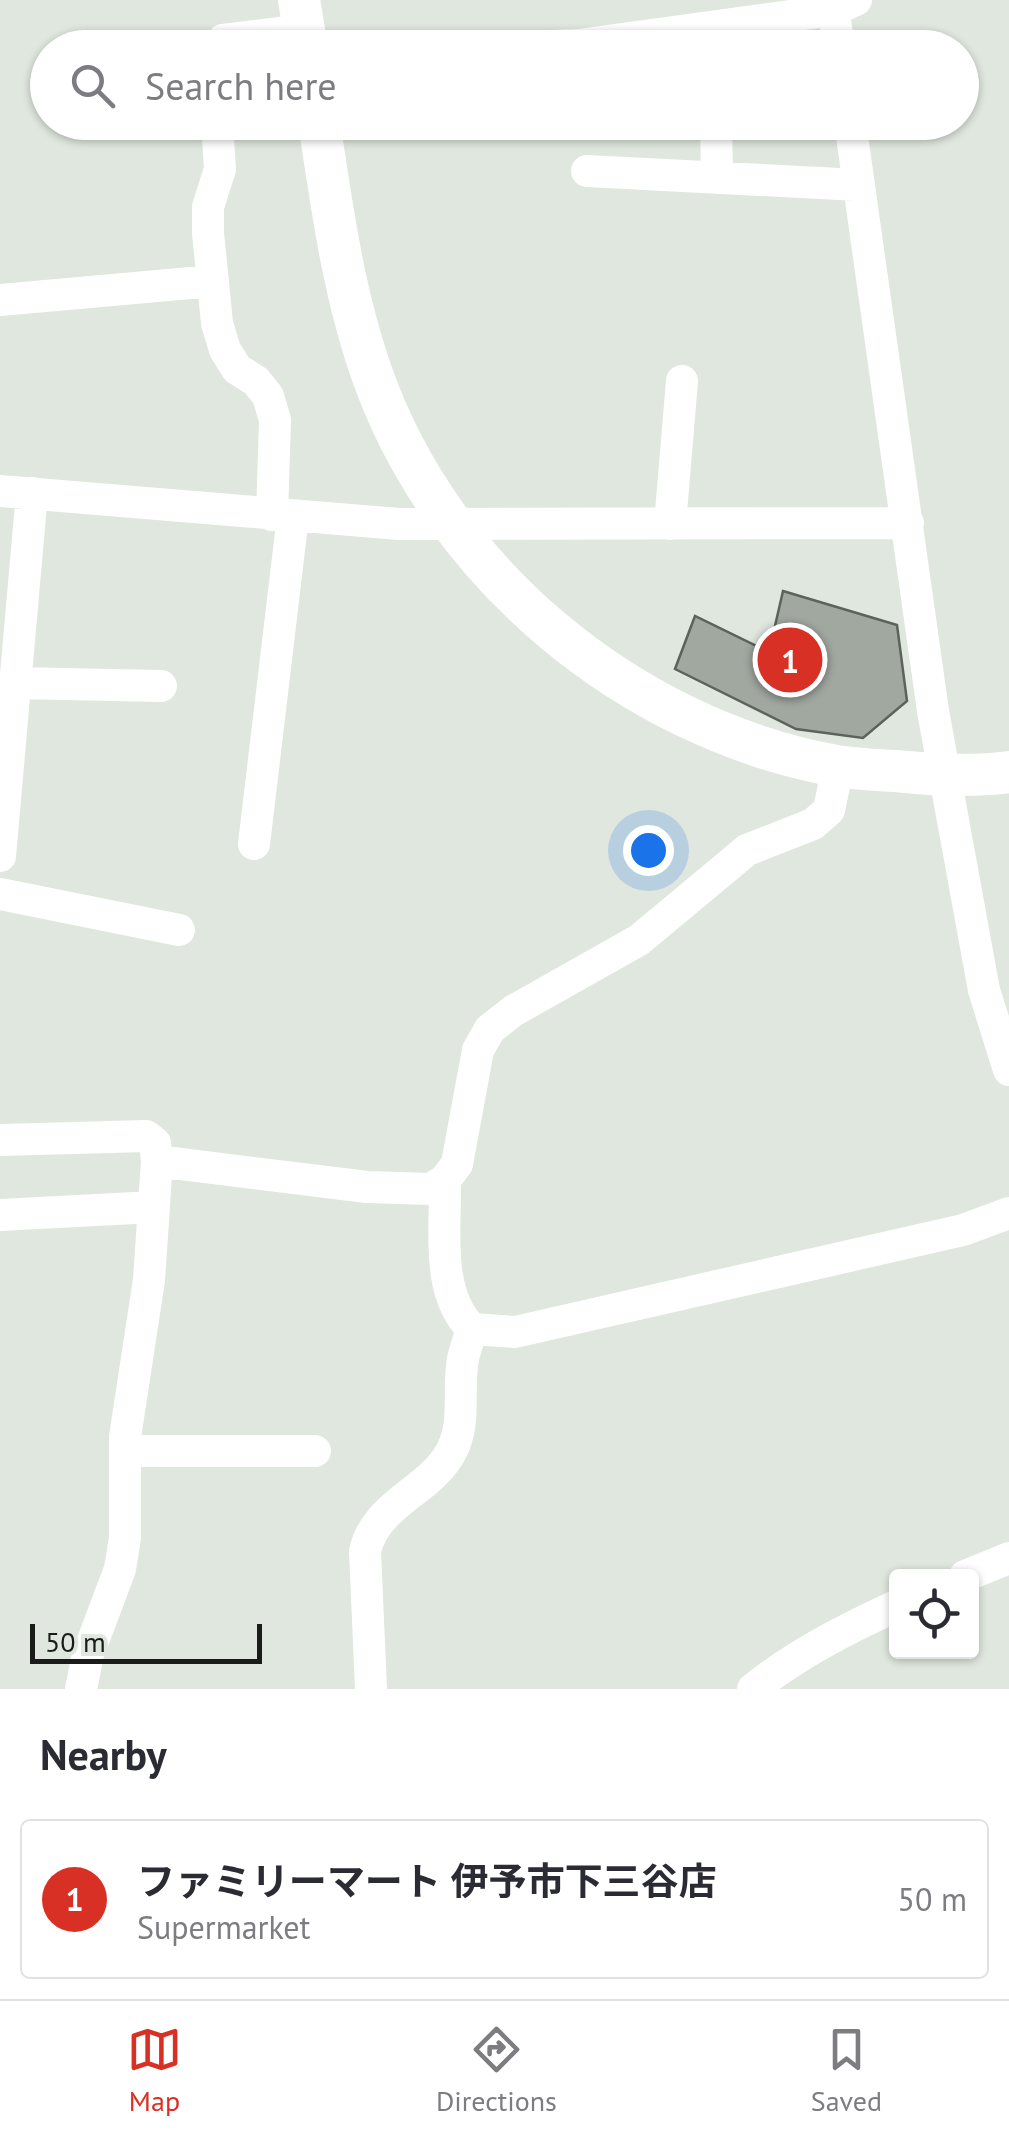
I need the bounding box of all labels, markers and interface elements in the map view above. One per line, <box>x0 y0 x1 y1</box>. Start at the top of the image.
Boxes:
search box <box>30 30 979 140</box>
icon: search <box>65 58 120 113</box>
text: Search here <box>145 61 337 110</box>
pin: 1 <box>758 622 822 698</box>
your location <box>623 825 674 876</box>
map controls <box>889 1569 979 1659</box>
button: locate <box>889 1569 979 1659</box>
scale bar <box>30 1619 262 1664</box>
text: 50 m <box>45 1623 106 1660</box>
text: Nearby <box>40 1727 167 1782</box>
text: ファミリーマート 伊予市下三谷店 <box>137 1856 717 1905</box>
text: 1 <box>65 1878 84 1920</box>
text: 50 m <box>898 1878 967 1920</box>
text: Supermarket <box>137 1906 310 1948</box>
tab: Map <box>127 2022 182 2119</box>
tab: Directions <box>436 2022 557 2119</box>
tab: Saved <box>811 2022 882 2119</box>

